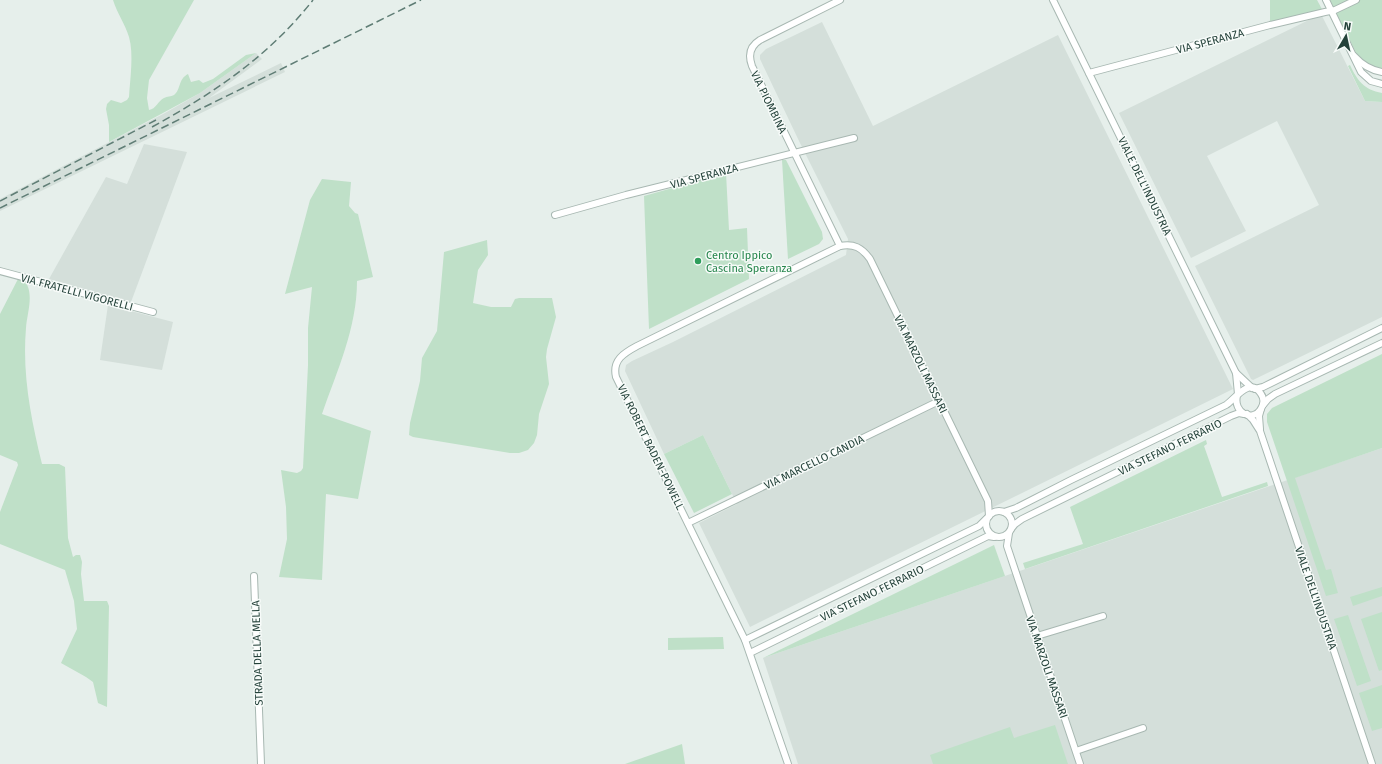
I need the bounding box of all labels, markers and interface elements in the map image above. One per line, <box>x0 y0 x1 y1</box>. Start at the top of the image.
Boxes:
north arrow <box>1326 16 1366 56</box>
text: N <box>1343 20 1352 34</box>
street label: VIA SPERANZA <box>1175 26 1246 57</box>
street label: VIA PIOMBINA <box>748 69 790 136</box>
street label: VIALE DELL'INDUSTRIA <box>1115 135 1174 238</box>
street label: VIA SPERANZA <box>669 161 740 192</box>
place label: Centro Ippico Cascina Speranza <box>706 249 792 275</box>
marker: Centro Ippico Cascina Speranza <box>693 256 703 266</box>
street label: VIA FRATELLI VIGORELLI <box>19 271 134 314</box>
street label: VIA MARZOLI MASSARI <box>891 313 950 415</box>
street label: VIA ROBERT BADEN-POWELL <box>614 382 687 513</box>
street label: VIA STEFANO FERRARIO <box>1116 417 1224 478</box>
street label: VIA MARCELLO CANDIA <box>762 432 867 492</box>
street label: VIALE DELL'INDUSTRIA <box>1292 545 1339 652</box>
street label: VIA STEFANO FERRARIO <box>818 563 926 624</box>
street label: STRADA DELLA MELLA <box>249 599 266 706</box>
street label: VIA MARZOLI MASSARI <box>1023 614 1070 720</box>

